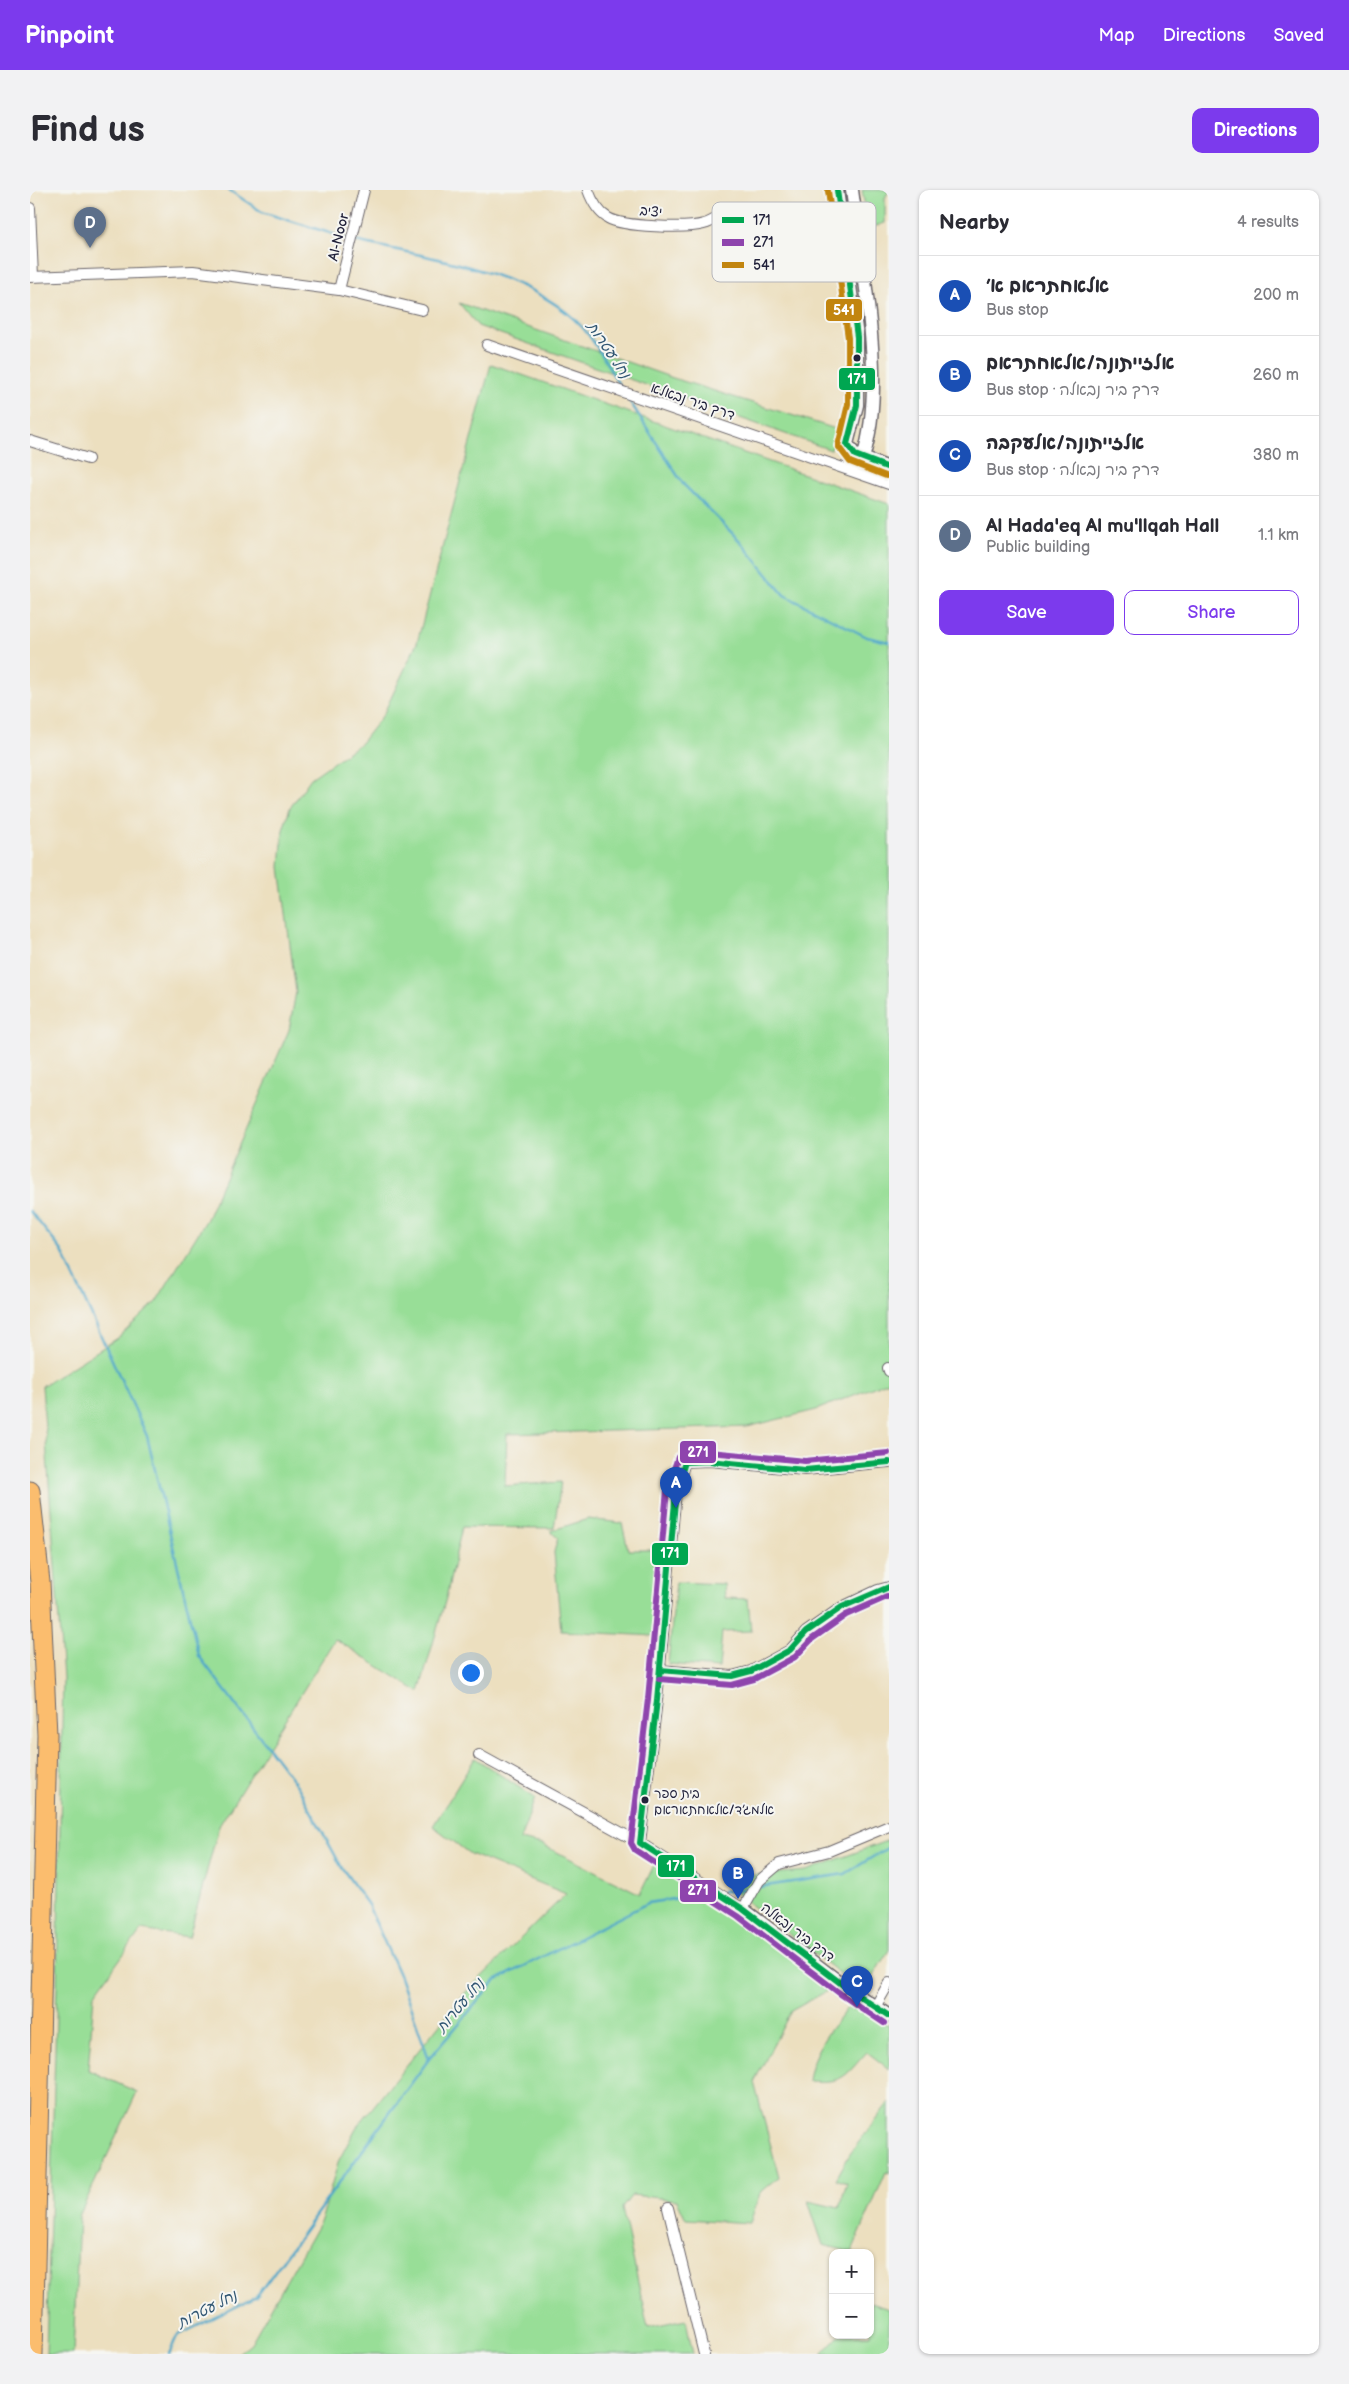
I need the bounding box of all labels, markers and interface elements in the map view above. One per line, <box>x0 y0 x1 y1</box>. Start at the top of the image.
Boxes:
text: Pinpoint <box>25 21 114 50</box>
text: Map <box>1099 25 1135 46</box>
text: Directions <box>1163 25 1245 46</box>
text: Saved <box>1273 25 1324 46</box>
button: Directions <box>1192 108 1319 153</box>
text: Find us <box>30 109 145 152</box>
street label: יציב <box>639 202 663 221</box>
legend <box>712 202 876 282</box>
pin: D <box>74 207 106 248</box>
text: Nearby <box>939 210 1009 235</box>
street label: Al-Noor <box>324 211 353 263</box>
text: 171 <box>753 212 771 229</box>
text: 4 results <box>1237 213 1299 232</box>
text: 271 <box>753 234 774 251</box>
text: 541 <box>753 257 775 274</box>
text: אלאחתראם א׳ <box>986 275 1109 298</box>
text: A <box>950 286 960 305</box>
text: 200 m <box>1253 286 1299 305</box>
line badge: 541 <box>825 298 863 322</box>
text: Bus stop <box>986 301 1049 320</box>
text: 541 <box>833 302 855 319</box>
water label: נחל עטרות <box>582 317 635 384</box>
text: אלזייתונה/אלאחתראם <box>986 352 1174 375</box>
unlabelled marker <box>852 353 862 363</box>
text: B <box>949 366 961 385</box>
text: 260 m <box>1253 366 1299 385</box>
line badge: 171 <box>838 367 876 391</box>
text: 171 <box>847 371 867 388</box>
street label: דרך ביר נבאלא <box>649 379 737 424</box>
text: Bus stop · דרך ביר נבאלה <box>986 381 1159 400</box>
text: אלזייתונה/אלעקבה <box>986 432 1144 455</box>
text: C <box>949 446 961 465</box>
text: 380 m <box>1253 446 1299 465</box>
text: Bus stop · דרך ביר נבאלה <box>986 461 1159 480</box>
text: Al Hada'eq Al mu'llqah Hall <box>986 515 1219 538</box>
text: D <box>949 526 961 545</box>
text: 1.1 km <box>1258 526 1299 545</box>
text: Public building <box>986 538 1090 557</box>
button: Save <box>939 590 1114 635</box>
button: Share <box>1124 590 1299 635</box>
line badge: 271 <box>679 1440 717 1464</box>
text: 271 <box>687 1444 709 1461</box>
pin: A <box>660 1467 692 1508</box>
line badge: 171 <box>651 1542 689 1566</box>
text: 171 <box>660 1545 680 1562</box>
your location <box>458 1660 484 1686</box>
place label: בית ספר אלמג׳ד/אלאחתאראם <box>654 1786 774 1818</box>
marker: בית ספר אלמג׳ד/אלאחתאראם <box>640 1795 650 1805</box>
line badge: 171 <box>657 1854 695 1878</box>
text: 171 <box>666 1858 686 1875</box>
pin: B <box>722 1858 754 1899</box>
line badge: 271 <box>679 1879 717 1903</box>
text: 271 <box>687 1882 709 1899</box>
street label: דרך ביר נבאלה <box>758 1899 838 1966</box>
pin: C <box>841 1966 873 2007</box>
water label: נחל עטרות <box>431 1973 489 2038</box>
map controls <box>829 2249 874 2339</box>
button: + <box>829 2249 874 2294</box>
water label: נחל עטרות <box>172 2286 242 2333</box>
button: − <box>829 2294 874 2339</box>

